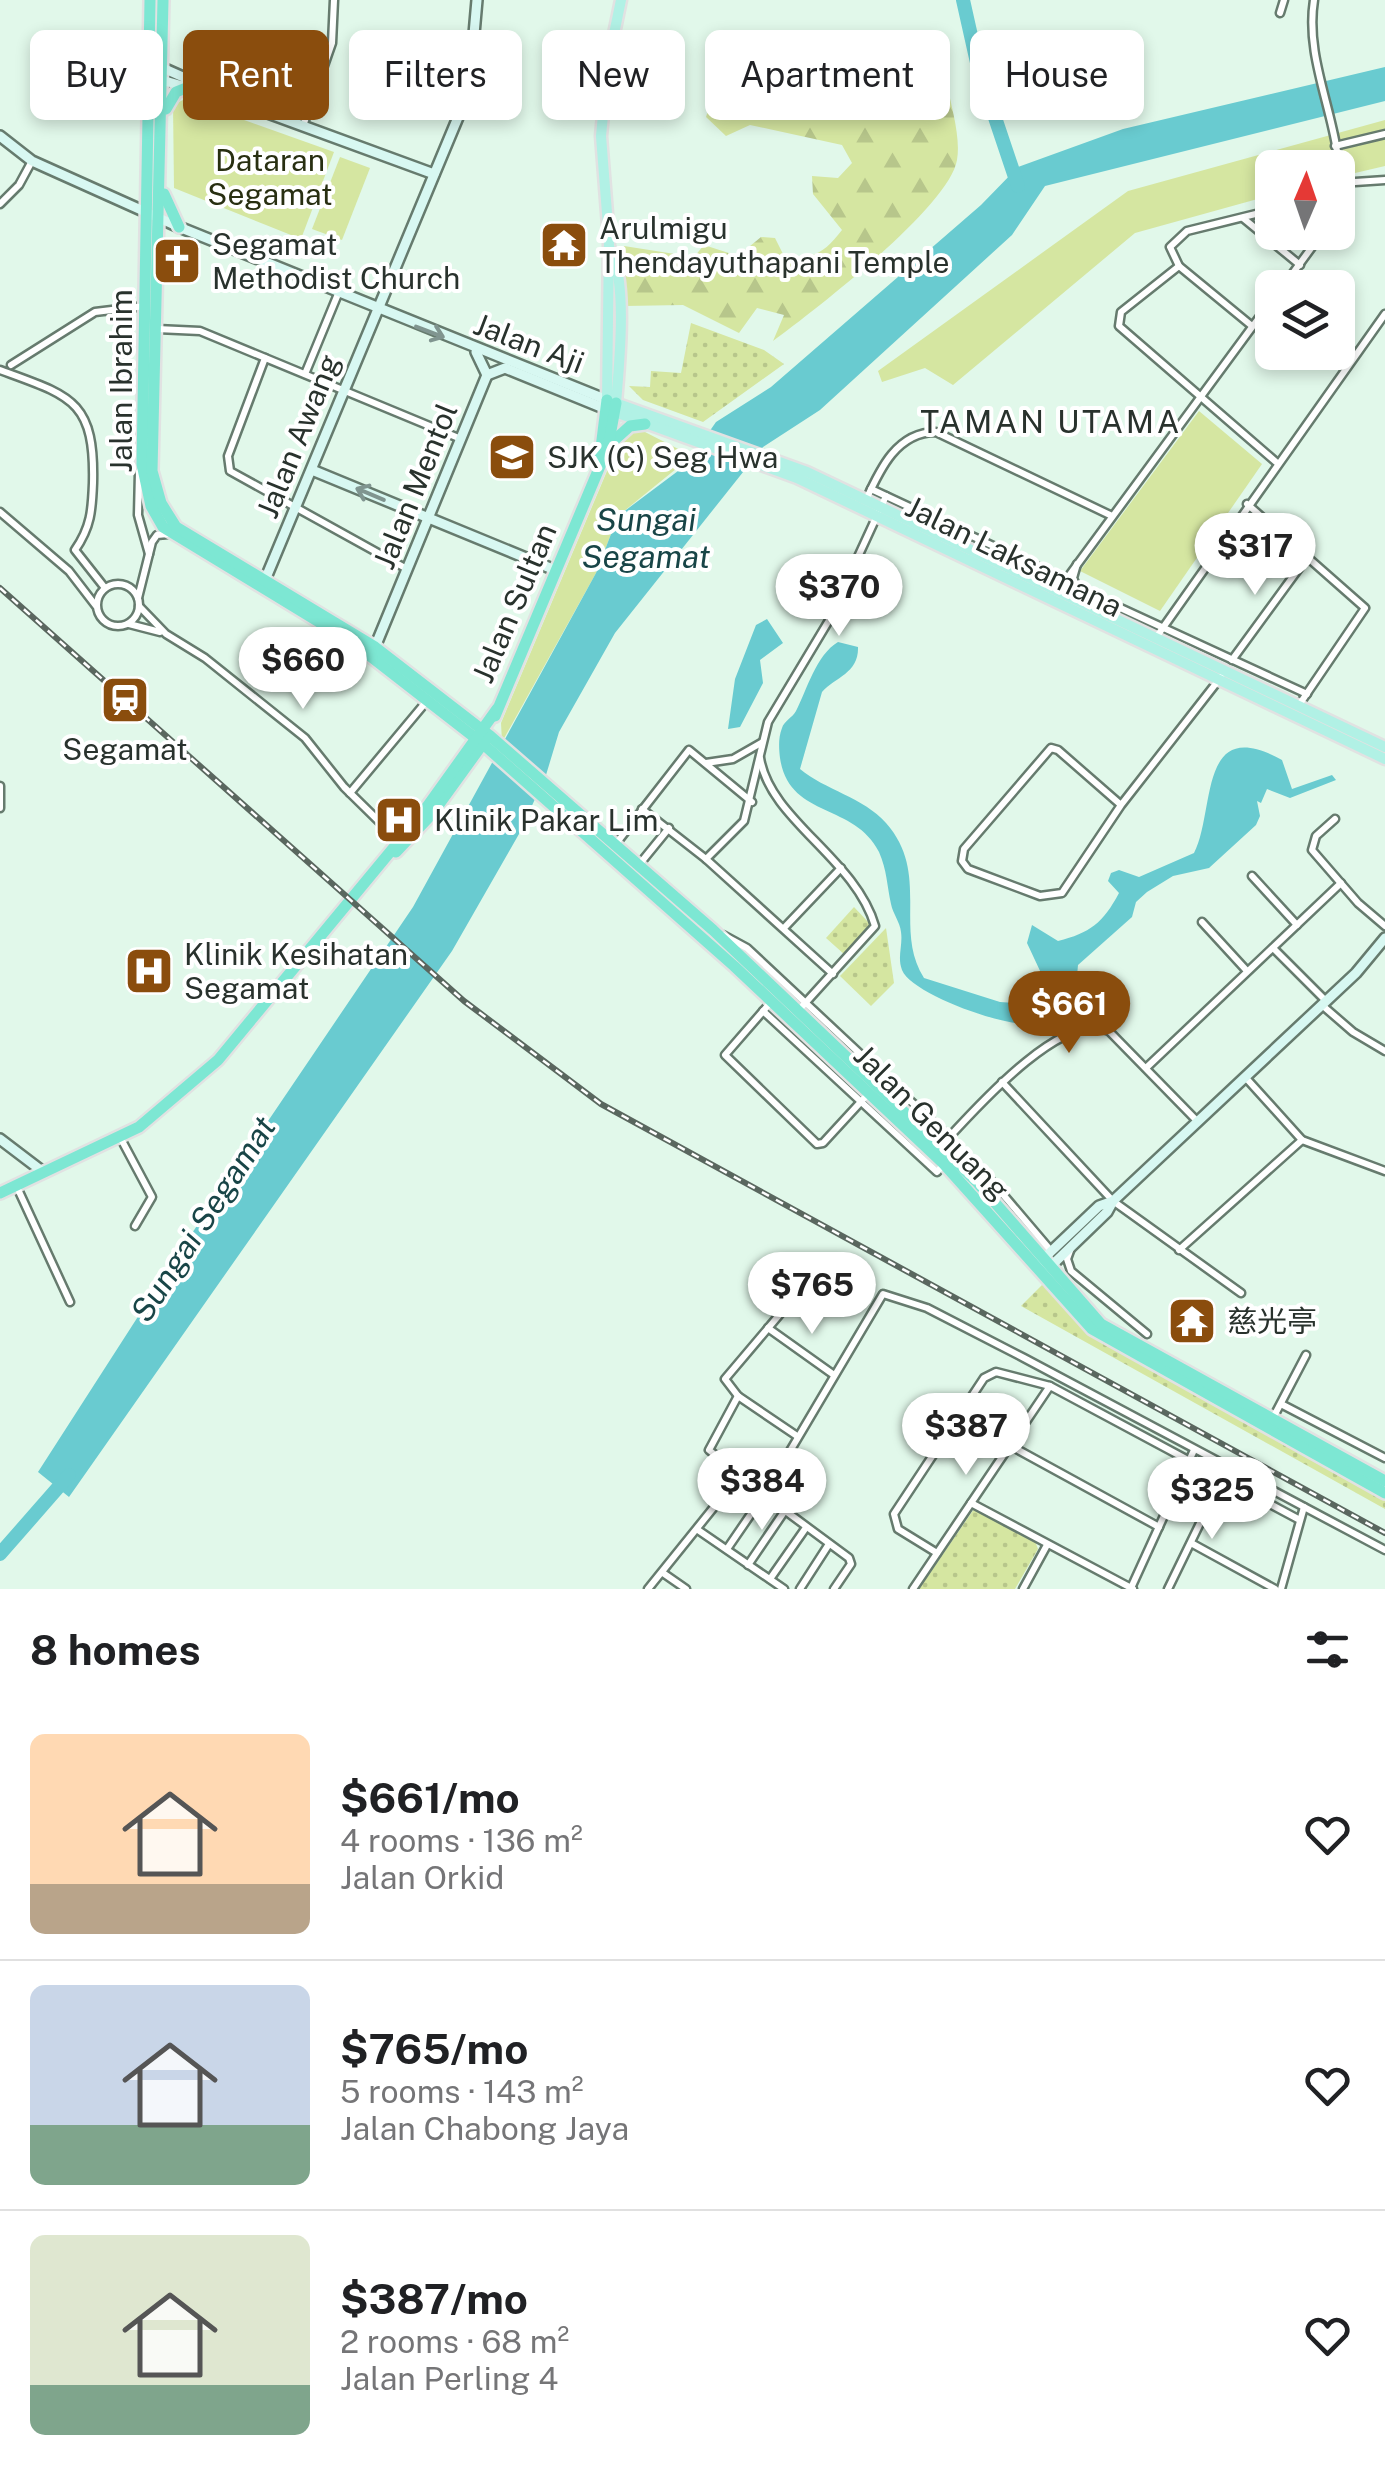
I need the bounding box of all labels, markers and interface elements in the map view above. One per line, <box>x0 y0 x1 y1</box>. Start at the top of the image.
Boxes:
chip: Buy <box>30 30 163 120</box>
chip: Rent <box>183 30 329 120</box>
chip: Filters <box>349 30 522 120</box>
chip: New <box>542 30 685 120</box>
chip: Apartment <box>705 30 950 120</box>
chip: House <box>970 30 1144 120</box>
park label: Dataran Segamat <box>207 142 333 212</box>
north arrow <box>1255 150 1355 250</box>
map controls <box>1255 150 1355 370</box>
place label: Arulmigu Thendayuthapani Temple <box>599 210 950 280</box>
temple icon: Arulmigu Thendayuthapani Temple <box>538 219 590 271</box>
place label: Segamat Methodist Church <box>212 226 460 296</box>
church icon: Segamat Methodist Church <box>151 235 203 287</box>
button: layers <box>1255 270 1355 370</box>
street label: Jalan Ibrahim <box>103 289 139 473</box>
street label: Jalan Aji <box>469 306 589 380</box>
one-way arrow <box>415 324 445 342</box>
street label: Jalan Awang <box>249 349 347 523</box>
street label: Jalan Mentol <box>365 398 465 574</box>
district label: TAMAN UTAMA <box>920 403 1182 440</box>
school or university icon: SJK (C) Seg Hwa <box>486 431 538 483</box>
place label: SJK (C) Seg Hwa <box>547 439 778 475</box>
one-way arrow <box>356 484 386 502</box>
street label: Jalan Laksamana <box>900 488 1128 624</box>
water label: Sungai Segamat <box>582 501 710 575</box>
pin: $317 <box>1196 513 1314 598</box>
street label: Jalan Sultan <box>464 518 564 688</box>
text: $317 <box>1217 527 1293 564</box>
pin: $370 <box>780 554 898 639</box>
text: $370 <box>798 568 880 605</box>
pin: $660 <box>244 627 362 712</box>
text: $660 <box>261 641 345 678</box>
station icon: Segamat <box>99 674 151 726</box>
place label: Segamat <box>62 731 188 767</box>
hospital icon: Klinik Pakar Lim <box>373 794 425 846</box>
place label: Klinik Pakar Lim <box>434 802 658 838</box>
place label: Klinik Kesihatan Segamat <box>184 936 408 1006</box>
hospital icon: Klinik Kesihatan Segamat <box>123 945 175 997</box>
pin: $661 <box>1010 971 1128 1056</box>
text: $661 <box>1030 985 1108 1022</box>
street label: Jalan Genuang <box>847 1037 1017 1207</box>
water label: Sungai Segamat <box>123 1110 283 1328</box>
pin: $765 <box>753 1252 871 1337</box>
text: $765 <box>770 1266 854 1303</box>
temple icon: 慈光亭 <box>1166 1295 1218 1347</box>
place label: 慈光亭 <box>1227 1303 1317 1339</box>
pin: $387 <box>907 1393 1025 1478</box>
text: $387 <box>924 1407 1008 1444</box>
pin: $384 <box>703 1448 821 1533</box>
pin: $325 <box>1153 1457 1271 1542</box>
text: $384 <box>719 1462 805 1499</box>
text: $325 <box>1170 1471 1254 1508</box>
icon: filters <box>1300 1622 1355 1677</box>
text: 8 homes <box>30 1625 201 1674</box>
text: $661/mo <box>340 1773 520 1822</box>
icon: home <box>110 1774 230 1894</box>
icon: heart <box>1300 1807 1355 1862</box>
text: 4 rooms · 136 m² <box>340 1822 583 1859</box>
text: Jalan Orkid <box>340 1859 504 1896</box>
text: $765/mo <box>340 2024 528 2073</box>
icon: home <box>110 2025 230 2145</box>
icon: heart <box>1300 2058 1355 2113</box>
text: 5 rooms · 143 m² <box>340 2073 584 2110</box>
text: Jalan Chabong Jaya <box>340 2110 629 2147</box>
text: $387/mo <box>340 2274 528 2323</box>
icon: home <box>110 2275 230 2395</box>
icon: heart <box>1300 2308 1355 2363</box>
text: 2 rooms · 68 m² <box>340 2323 569 2360</box>
text: Jalan Perling 4 <box>340 2360 558 2397</box>

